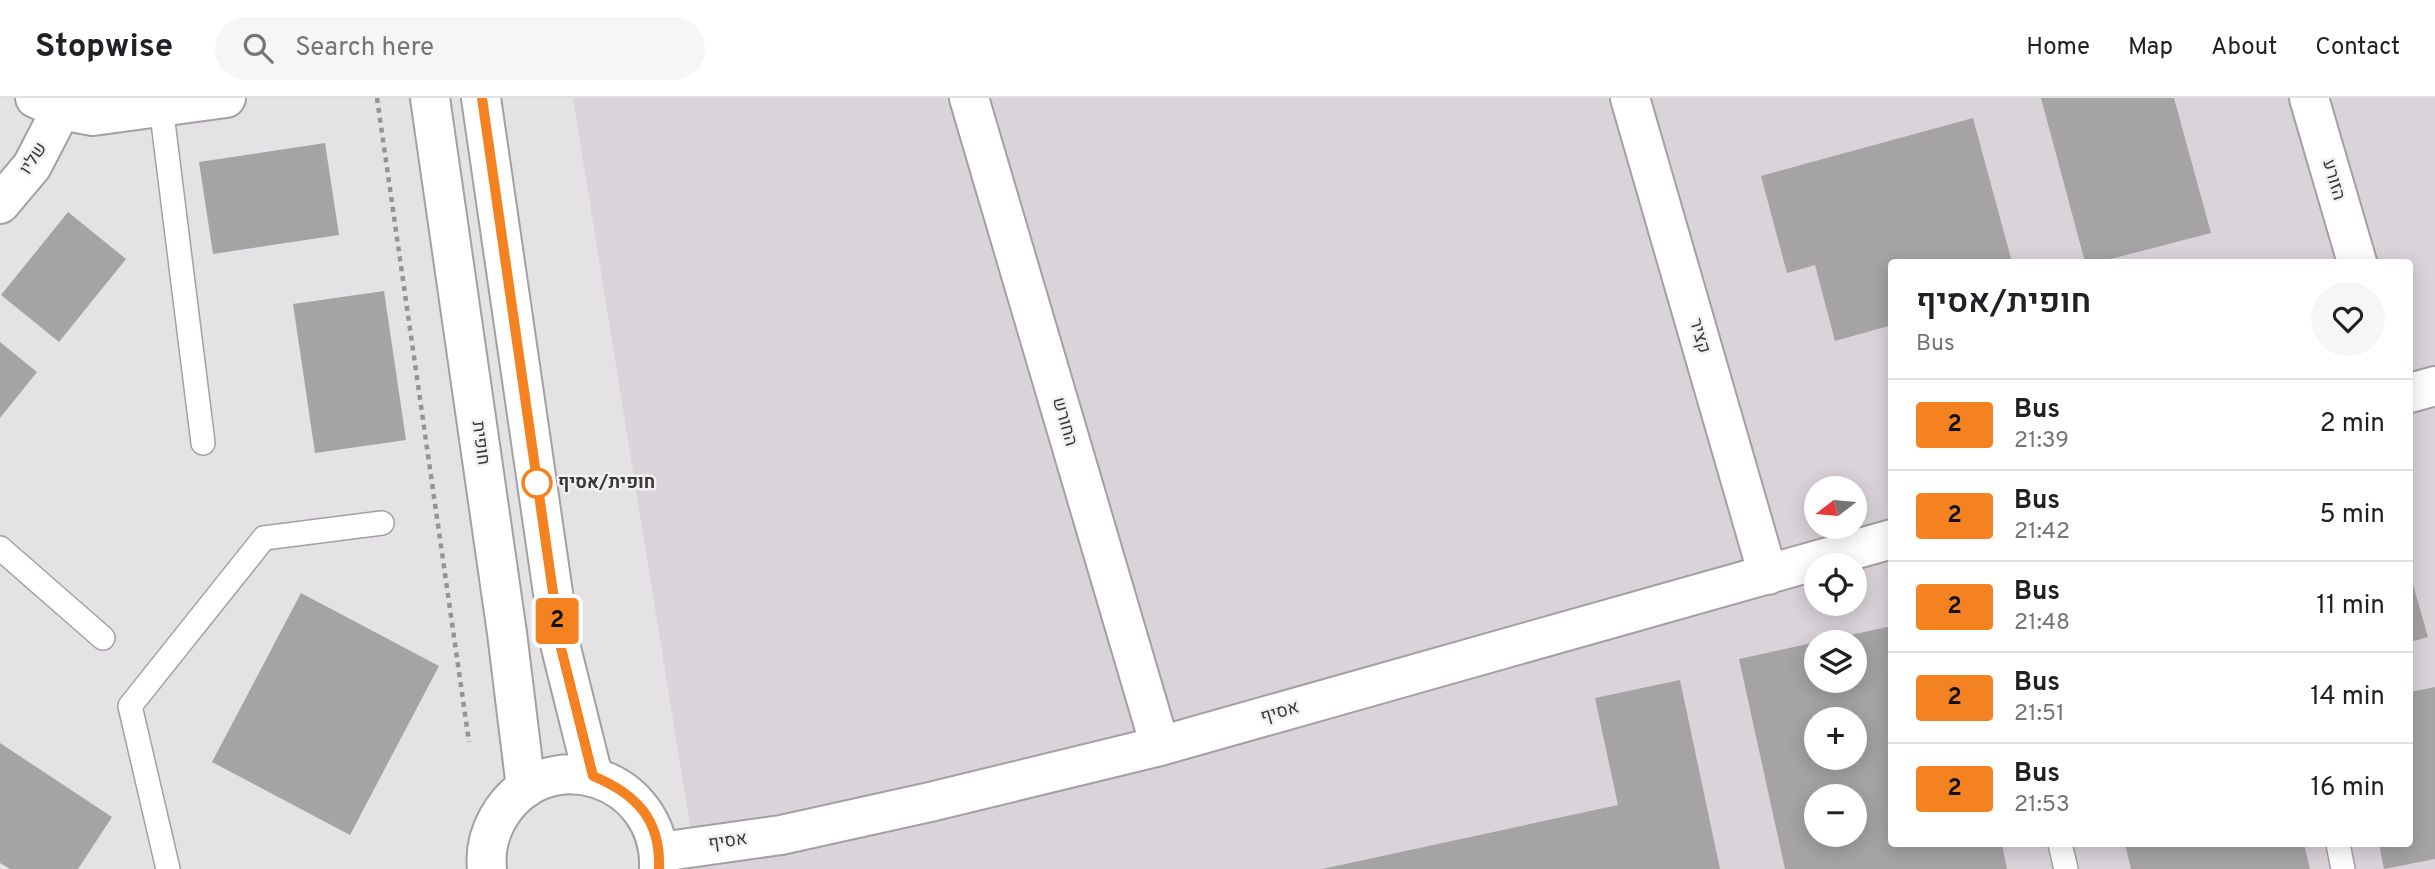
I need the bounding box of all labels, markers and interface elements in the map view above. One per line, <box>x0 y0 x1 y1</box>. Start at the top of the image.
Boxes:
search box <box>215 17 705 80</box>
text: Stopwise <box>35 27 173 69</box>
icon: search <box>239 29 277 67</box>
text: Search here <box>295 32 434 65</box>
text: Home <box>2026 33 2090 63</box>
text: Map <box>2128 33 2173 63</box>
text: About <box>2211 33 2277 63</box>
text: Contact <box>2315 33 2400 63</box>
street label: שליו <box>15 138 53 180</box>
street label: הזורע <box>2316 157 2350 203</box>
button: heart <box>2311 282 2385 356</box>
text: חופית/אסיף <box>1916 283 2091 325</box>
street label: קציר <box>1683 316 1715 356</box>
text: Bus <box>1916 330 1955 359</box>
text: Bus <box>2014 394 2060 427</box>
street label: החורש <box>1046 395 1082 449</box>
text: 2 min <box>2320 408 2385 441</box>
text: 2 <box>1947 410 1962 440</box>
street label: חופית <box>466 420 494 466</box>
text: 21:39 <box>2014 427 2069 456</box>
marker: חופית/אסיף <box>522 468 552 498</box>
place label: חופית/אסיף <box>558 472 655 495</box>
north arrow <box>1804 476 1867 539</box>
map controls <box>1804 476 1867 847</box>
text: Bus <box>2014 485 2060 518</box>
text: 5 min <box>2319 499 2385 532</box>
text: 2 <box>1947 501 1962 531</box>
text: 21:42 <box>2014 518 2070 547</box>
button: locate <box>1804 553 1867 616</box>
text: Bus <box>2014 576 2060 609</box>
text: 11 min <box>2316 590 2385 623</box>
text: 2 <box>1947 592 1962 622</box>
line badge: 2 <box>534 598 580 644</box>
text: 2 <box>550 606 564 636</box>
text: 21:48 <box>2014 609 2070 638</box>
button: layers <box>1804 630 1867 693</box>
text: Bus <box>2014 667 2060 700</box>
text: 14 min <box>2310 681 2385 714</box>
text: 2 <box>1947 683 1962 713</box>
street label: אסיף <box>1258 697 1302 729</box>
text: 21:51 <box>2014 700 2065 729</box>
button: + <box>1804 707 1867 770</box>
text: Bus <box>2014 758 2060 791</box>
text: 16 min <box>2310 772 2385 805</box>
text: 2 <box>1947 774 1962 804</box>
button: − <box>1804 784 1867 847</box>
text: 21:53 <box>2014 791 2070 820</box>
street label: אסיף <box>707 828 749 856</box>

